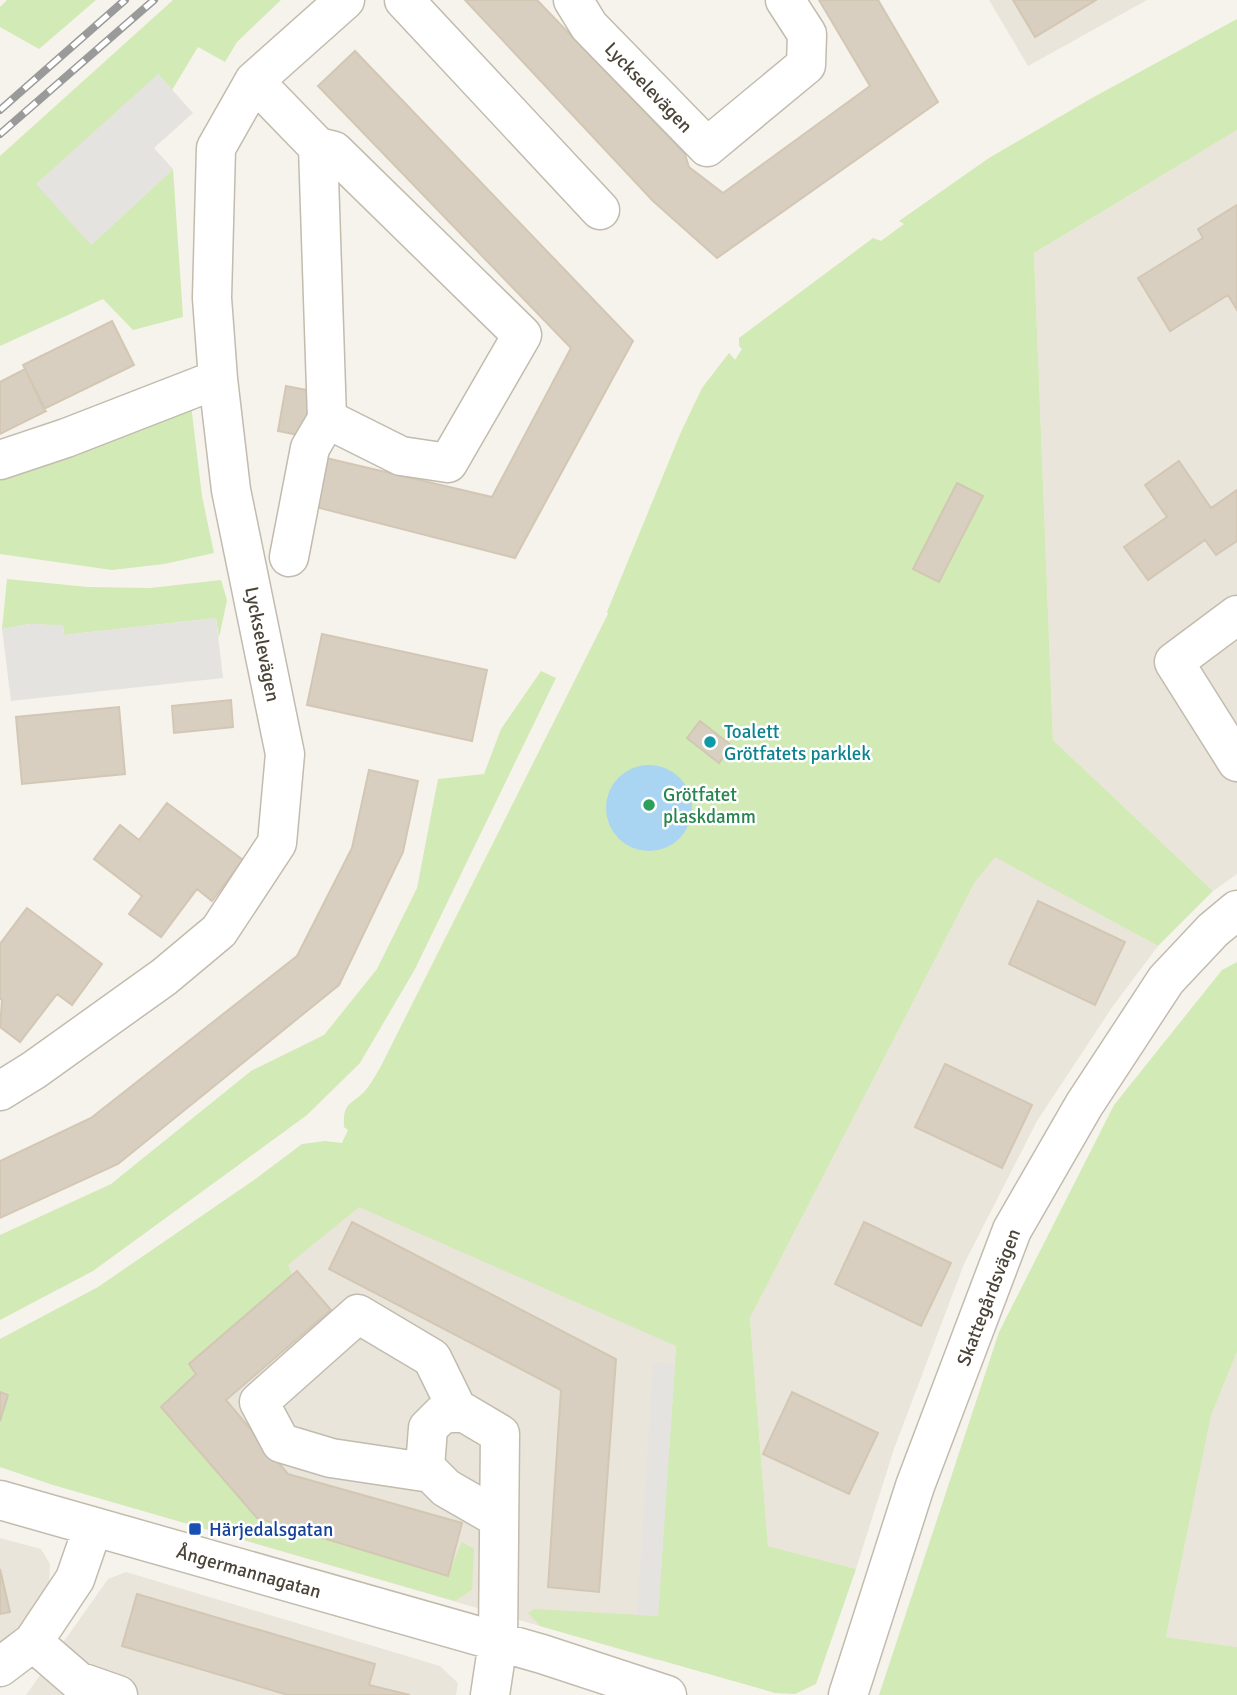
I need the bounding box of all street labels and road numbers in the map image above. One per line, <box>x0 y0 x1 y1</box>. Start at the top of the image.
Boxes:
street label: Lyckselevägen <box>599 37 697 138</box>
street label: Lyckselevägen <box>239 585 285 704</box>
street label: Skattegårdsvägen <box>952 1225 1026 1369</box>
street label: Ångermannagatan <box>173 1540 324 1604</box>

